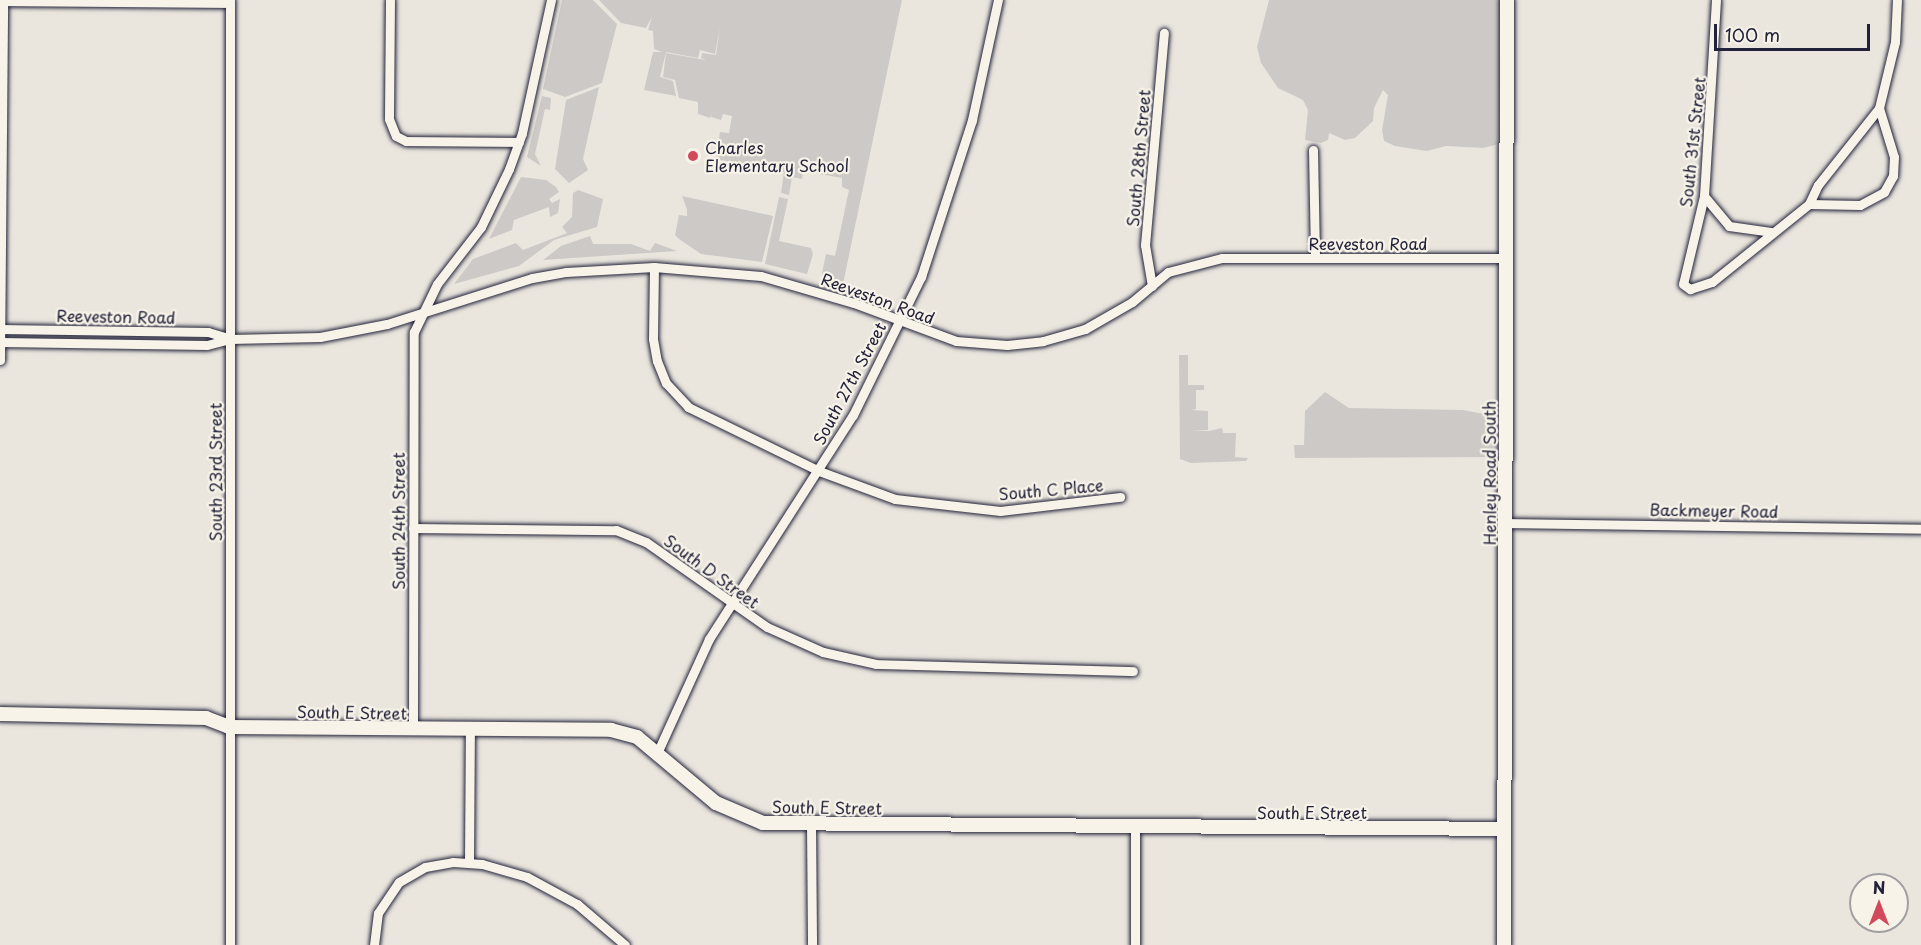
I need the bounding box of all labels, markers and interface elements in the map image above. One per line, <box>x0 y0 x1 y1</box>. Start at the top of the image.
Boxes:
scale bar <box>1717 12 1873 50</box>
text: 100 m <box>1725 21 1780 48</box>
street label: South 31st Street <box>1675 74 1709 210</box>
street label: South 28th Street <box>1122 88 1154 228</box>
place label: Charles Elementary School <box>705 137 849 175</box>
marker: Charles Elementary School <box>686 149 700 163</box>
street label: Reeveston Road <box>1308 233 1428 253</box>
street label: Reeveston Road <box>819 269 937 327</box>
street label: Reeveston Road <box>56 305 176 327</box>
street label: South 27th Street <box>808 318 890 448</box>
street label: Henley Road South <box>1479 400 1499 546</box>
street label: South 23rd Street <box>205 402 225 542</box>
street label: South 24th Street <box>388 452 408 590</box>
street label: South C Place <box>997 475 1105 503</box>
street label: Backmeyer Road <box>1649 499 1779 521</box>
street label: South D Street <box>660 529 764 613</box>
street label: South E Street <box>296 701 408 723</box>
street label: South E Street <box>771 796 883 818</box>
street label: South E Street <box>1256 802 1368 822</box>
north arrow <box>1849 873 1909 933</box>
text: N <box>1873 875 1885 899</box>

